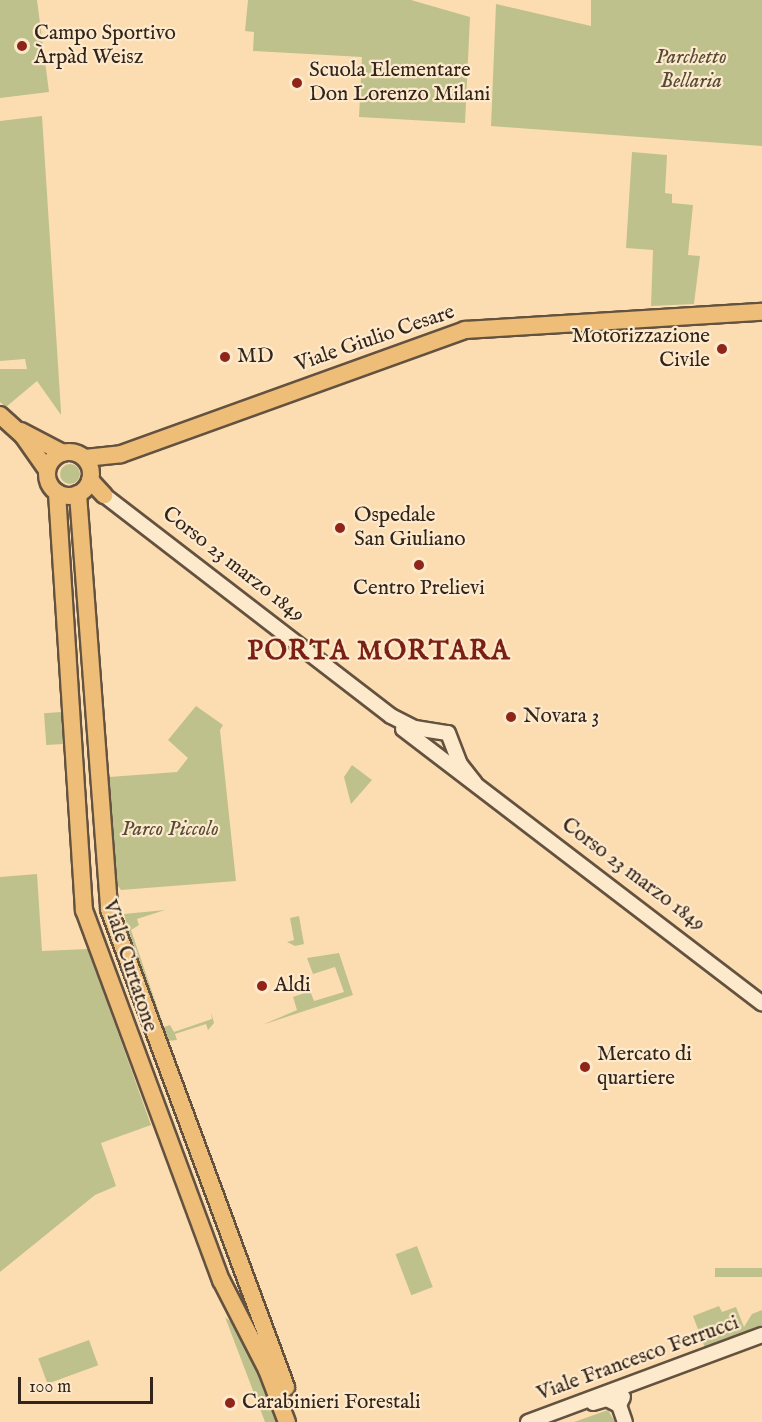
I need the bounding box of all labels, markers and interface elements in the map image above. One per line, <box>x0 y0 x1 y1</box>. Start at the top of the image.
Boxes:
place label: Campo Sportivo Àrpàd Weisz <box>34 21 176 71</box>
marker: Campo Sportivo Àrpàd Weisz <box>15 39 29 53</box>
park label: Parchetto Bellaria <box>655 45 727 95</box>
place label: Scuola Elementare Don Lorenzo Milani <box>309 58 490 108</box>
marker: Scuola Elementare Don Lorenzo Milani <box>290 76 304 90</box>
street label: Viale Giulio Cesare <box>292 300 458 378</box>
place label: Motorizzazione Civile <box>572 324 710 374</box>
marker: Motorizzazione Civile <box>715 342 729 356</box>
place label: MD <box>237 344 274 370</box>
marker: MD <box>218 350 232 364</box>
street label: Corso 23 marzo 1849 <box>157 502 309 628</box>
place label: Ospedale San Giuliano <box>354 503 466 553</box>
marker: Ospedale San Giuliano <box>331 519 349 537</box>
marker: Centro Prelievi <box>410 556 428 574</box>
place label: Centro Prelievi <box>353 576 485 602</box>
district label: PORTA MORTARA <box>247 637 511 669</box>
place label: Novara 3 <box>523 704 599 730</box>
marker: Novara 3 <box>504 710 518 724</box>
street label: Corso 23 marzo 1849 <box>556 813 710 937</box>
park label: Parco Piccolo <box>121 817 219 843</box>
street label: Viale Curtatone <box>96 897 162 1035</box>
place label: Aldi <box>274 973 311 999</box>
marker: Aldi <box>255 979 269 993</box>
place label: Mercato di quartiere <box>597 1042 692 1092</box>
marker: Mercato di quartiere <box>578 1060 592 1074</box>
street label: Viale Francesco Ferrucci <box>534 1311 742 1407</box>
scale bar <box>21 1365 156 1403</box>
text: 100 m <box>29 1376 71 1399</box>
place label: Carabinieri Forestali <box>242 1390 421 1416</box>
marker: Carabinieri Forestali <box>223 1396 237 1410</box>

